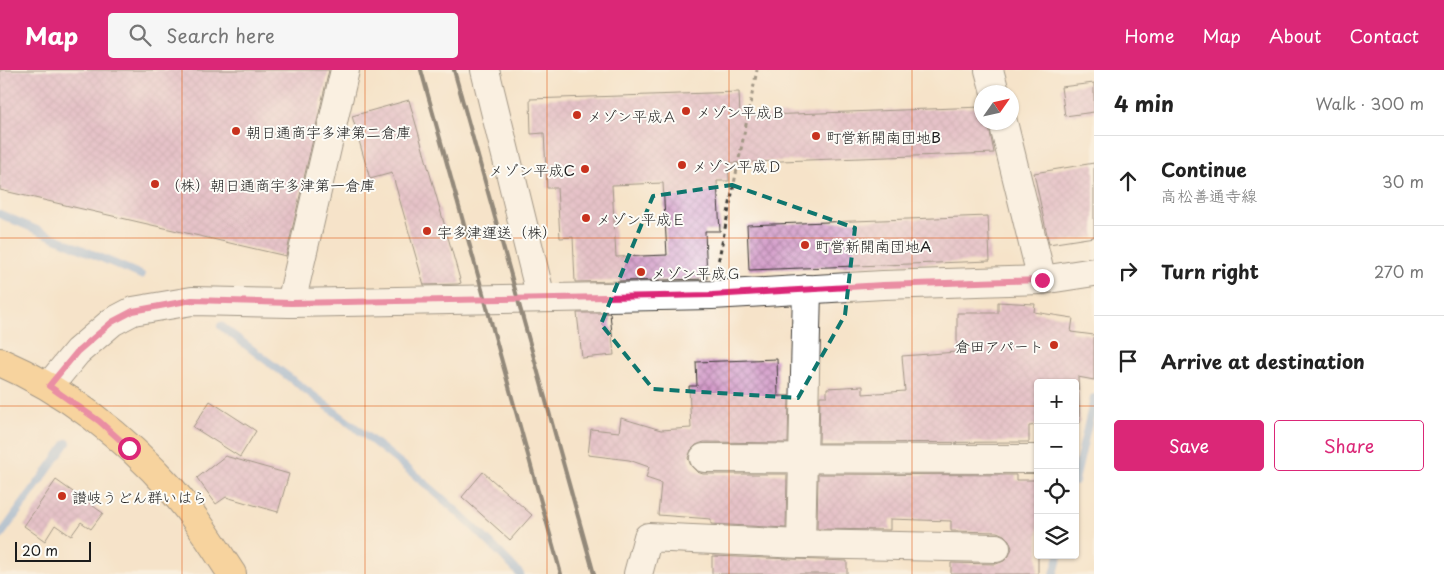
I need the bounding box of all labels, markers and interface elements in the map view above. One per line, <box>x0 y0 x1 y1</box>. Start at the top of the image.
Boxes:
search box <box>108 13 458 58</box>
text: Map <box>25 17 78 53</box>
icon: search <box>126 21 154 49</box>
text: Search here <box>166 21 275 49</box>
text: Home <box>1124 22 1174 49</box>
text: Map <box>1202 22 1241 49</box>
text: About <box>1269 22 1321 49</box>
text: Contact <box>1349 22 1419 49</box>
north arrow <box>974 85 1019 130</box>
text: 4 min <box>1114 87 1174 119</box>
text: Walk · 300 m <box>1315 91 1424 115</box>
place label: メゾン平成Ｂ <box>696 100 786 123</box>
place label: メゾン平成Ａ <box>587 104 677 127</box>
marker: メゾン平成Ｂ <box>680 105 692 117</box>
marker: メゾン平成Ａ <box>571 109 583 121</box>
place label: 朝日通商宇多津第二倉庫 <box>246 120 411 143</box>
marker: 朝日通商宇多津第二倉庫 <box>230 125 242 137</box>
place label: 町営新開南団地B <box>826 125 941 148</box>
marker: 町営新開南団地B <box>810 130 822 142</box>
place label: メゾン平成Ｄ <box>692 154 782 177</box>
text: Continue <box>1161 155 1247 183</box>
place label: メゾン平成C <box>488 158 575 181</box>
marker: メゾン平成Ｄ <box>676 159 688 171</box>
marker: メゾン平成C <box>579 163 591 175</box>
icon: ahead <box>1114 167 1142 195</box>
text: 30 m <box>1382 169 1424 193</box>
place label: （株）朝日通商宇多津第一倉庫 <box>165 173 375 196</box>
marker: （株）朝日通商宇多津第一倉庫 <box>149 178 161 190</box>
text: 高松善通寺線 <box>1161 183 1257 207</box>
place label: メゾン平成Ｅ <box>596 207 686 230</box>
marker: メゾン平成Ｅ <box>580 212 592 224</box>
place label: 宇多津運送（株） <box>437 220 557 243</box>
marker: 宇多津運送（株） <box>421 225 433 237</box>
place label: 町営新開南団地A <box>815 234 932 257</box>
marker: 町営新開南団地A <box>799 239 811 251</box>
icon: right <box>1114 257 1142 285</box>
text: Turn right <box>1161 257 1259 285</box>
text: 270 m <box>1374 259 1424 283</box>
place label: メゾン平成Ｇ <box>651 261 741 284</box>
marker: メゾン平成Ｇ <box>635 266 647 278</box>
route end <box>1031 269 1054 292</box>
place label: 倉田アパート <box>955 334 1044 357</box>
marker: 倉田アパート <box>1048 339 1060 351</box>
icon: arrive <box>1114 347 1142 375</box>
text: Arrive at destination <box>1161 347 1365 375</box>
map controls <box>1034 379 1079 559</box>
button: + <box>1034 379 1079 424</box>
button: Save <box>1114 420 1264 471</box>
button: Share <box>1274 420 1424 471</box>
button: − <box>1034 424 1079 469</box>
route start <box>118 437 141 460</box>
button: locate <box>1034 469 1079 514</box>
place label: 讃岐うどん群いはら <box>72 485 207 508</box>
marker: 讃岐うどん群いはら <box>56 490 68 502</box>
button: layers <box>1034 514 1079 559</box>
scale bar <box>15 539 91 562</box>
text: 20 m <box>22 540 58 561</box>

